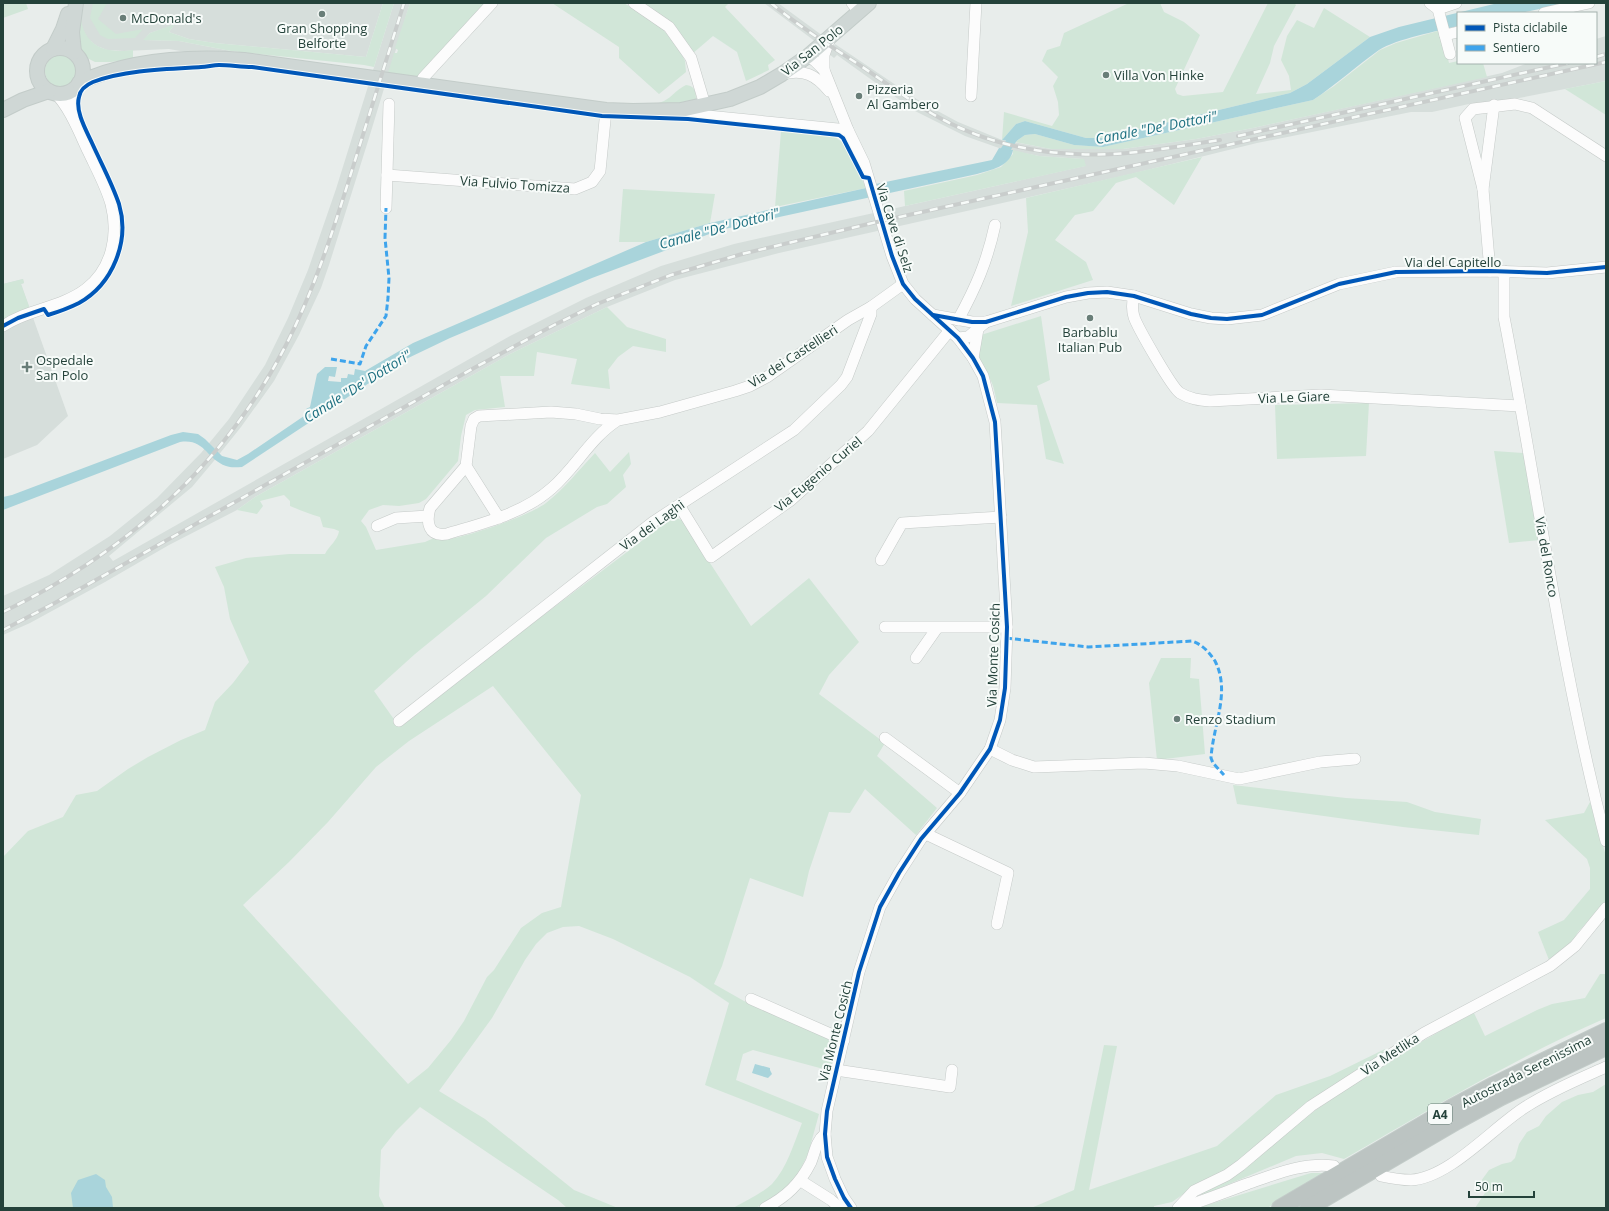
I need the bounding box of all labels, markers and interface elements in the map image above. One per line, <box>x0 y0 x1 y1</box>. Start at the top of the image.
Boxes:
place label: McDonald's <box>131 9 202 27</box>
marker: Gran Shopping Belforte <box>317 9 327 19</box>
legend <box>1457 12 1597 64</box>
marker: McDonald's <box>118 13 128 23</box>
place label: Gran Shopping Belforte <box>277 19 367 52</box>
text: Pista ciclabile <box>1493 19 1568 36</box>
street label: Via San Polo <box>777 20 847 80</box>
text: Sentiero <box>1493 39 1540 56</box>
place label: Villa Von Hinke <box>1114 66 1204 84</box>
marker: Villa Von Hinke <box>1101 70 1111 80</box>
place label: Pizzeria Al Gambero <box>867 80 939 113</box>
marker: Pizzeria Al Gambero <box>854 91 864 101</box>
water label: Canale "De' Dottori" <box>1094 106 1219 148</box>
street label: Via Fulvio Tomizza <box>459 171 571 197</box>
street label: Via Cave di Selz <box>872 181 918 275</box>
water label: Canale "De' Dottori" <box>657 203 782 253</box>
street label: Via del Capitello <box>1405 253 1501 271</box>
marker: Barbablu Italian Pub <box>1085 313 1095 323</box>
street label: Via dei Castellieri <box>745 320 841 392</box>
place label: Barbablu Italian Pub <box>1058 323 1122 356</box>
water label: Canale "De' Dottori" <box>300 345 415 427</box>
place label: Ospedale San Polo <box>36 351 93 384</box>
marker: Ospedale San Polo <box>21 361 33 373</box>
street label: Via Le Giare <box>1258 387 1330 407</box>
street label: Via Eugenio Curiel <box>770 432 866 516</box>
street label: Via dei Laghi <box>616 495 688 555</box>
street label: Via del Ronco <box>1531 515 1563 599</box>
street label: Via Monte Cosich <box>982 603 1004 707</box>
place label: Renzo Stadium <box>1185 710 1276 728</box>
marker: Renzo Stadium <box>1172 714 1182 724</box>
street label: Via Monte Cosich <box>814 978 856 1084</box>
street label: Via Metlika <box>1357 1029 1423 1079</box>
street label: Autostrada Serenissima <box>1458 1030 1594 1112</box>
road number: A4 <box>1428 1104 1452 1124</box>
scale bar <box>1469 1173 1534 1199</box>
text: 50 m <box>1475 1178 1503 1195</box>

